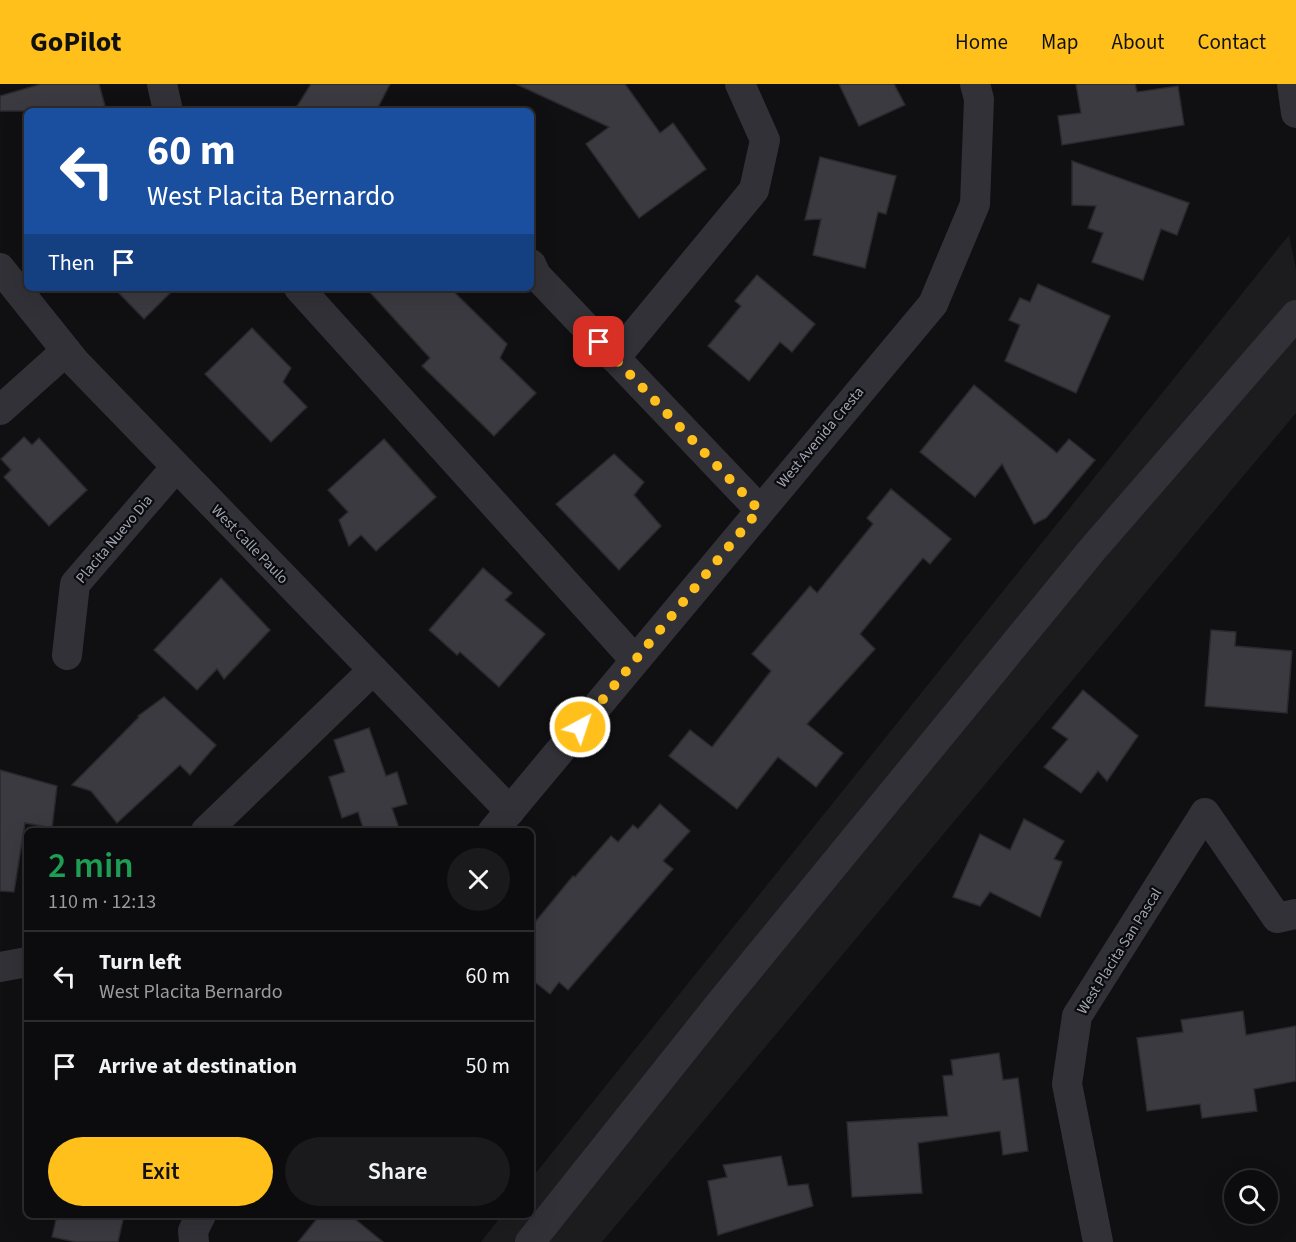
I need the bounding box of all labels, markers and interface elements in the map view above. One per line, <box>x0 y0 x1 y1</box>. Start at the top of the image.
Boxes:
text: GoPilot <box>30 22 121 62</box>
text: Home <box>955 27 1008 57</box>
text: Map <box>1041 27 1079 57</box>
text: About <box>1112 27 1164 57</box>
text: Contact <box>1197 27 1266 57</box>
text: 60 m <box>147 121 236 181</box>
icon: left <box>48 132 126 210</box>
text: West Placita Bernardo <box>147 177 395 216</box>
icon: arrive <box>107 246 140 279</box>
text: Then <box>48 247 95 279</box>
pin <box>573 316 624 367</box>
icon: arrive <box>582 325 615 358</box>
street label: West Avenida Cresta <box>772 382 869 492</box>
street label: Placita Nuevo Dia <box>71 491 158 588</box>
street label: West Calle Paulo <box>206 500 293 589</box>
position arrow <box>548 695 612 759</box>
text: 2 min <box>48 840 134 891</box>
button: close <box>447 848 510 911</box>
street label: West Placita San Pascal <box>1072 884 1167 1019</box>
text: 110 m · 12:13 <box>48 888 156 916</box>
text: Turn left <box>99 946 181 978</box>
icon: left <box>48 960 81 993</box>
text: 60 m <box>465 960 510 992</box>
text: West Placita Bernardo <box>99 978 283 1006</box>
icon: arrive <box>48 1050 81 1083</box>
text: Arrive at destination <box>99 1050 297 1082</box>
text: 50 m <box>465 1050 510 1082</box>
button: Exit <box>48 1137 273 1206</box>
button: Share <box>285 1137 510 1206</box>
map controls <box>1224 1170 1278 1224</box>
button: search <box>1224 1170 1278 1224</box>

